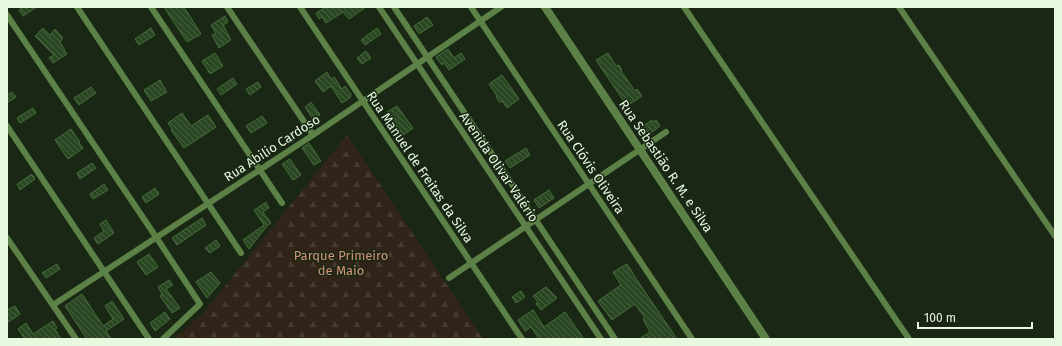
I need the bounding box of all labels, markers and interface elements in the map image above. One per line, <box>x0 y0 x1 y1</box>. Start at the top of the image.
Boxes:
street label: Rua Manuel de Freitas da Silva <box>364 88 476 246</box>
street label: Rua Sebastião R. M. e Silva <box>616 97 716 235</box>
street label: Avenida Olivar Valério <box>457 109 541 225</box>
street label: Rua Abilio Cardoso <box>221 111 323 185</box>
street label: Rua Clóvis Oliveira <box>554 118 628 216</box>
park label: Parque Primeiro de Maio <box>294 248 388 278</box>
scale bar <box>918 304 1032 330</box>
text: 100 m <box>924 311 956 325</box>

